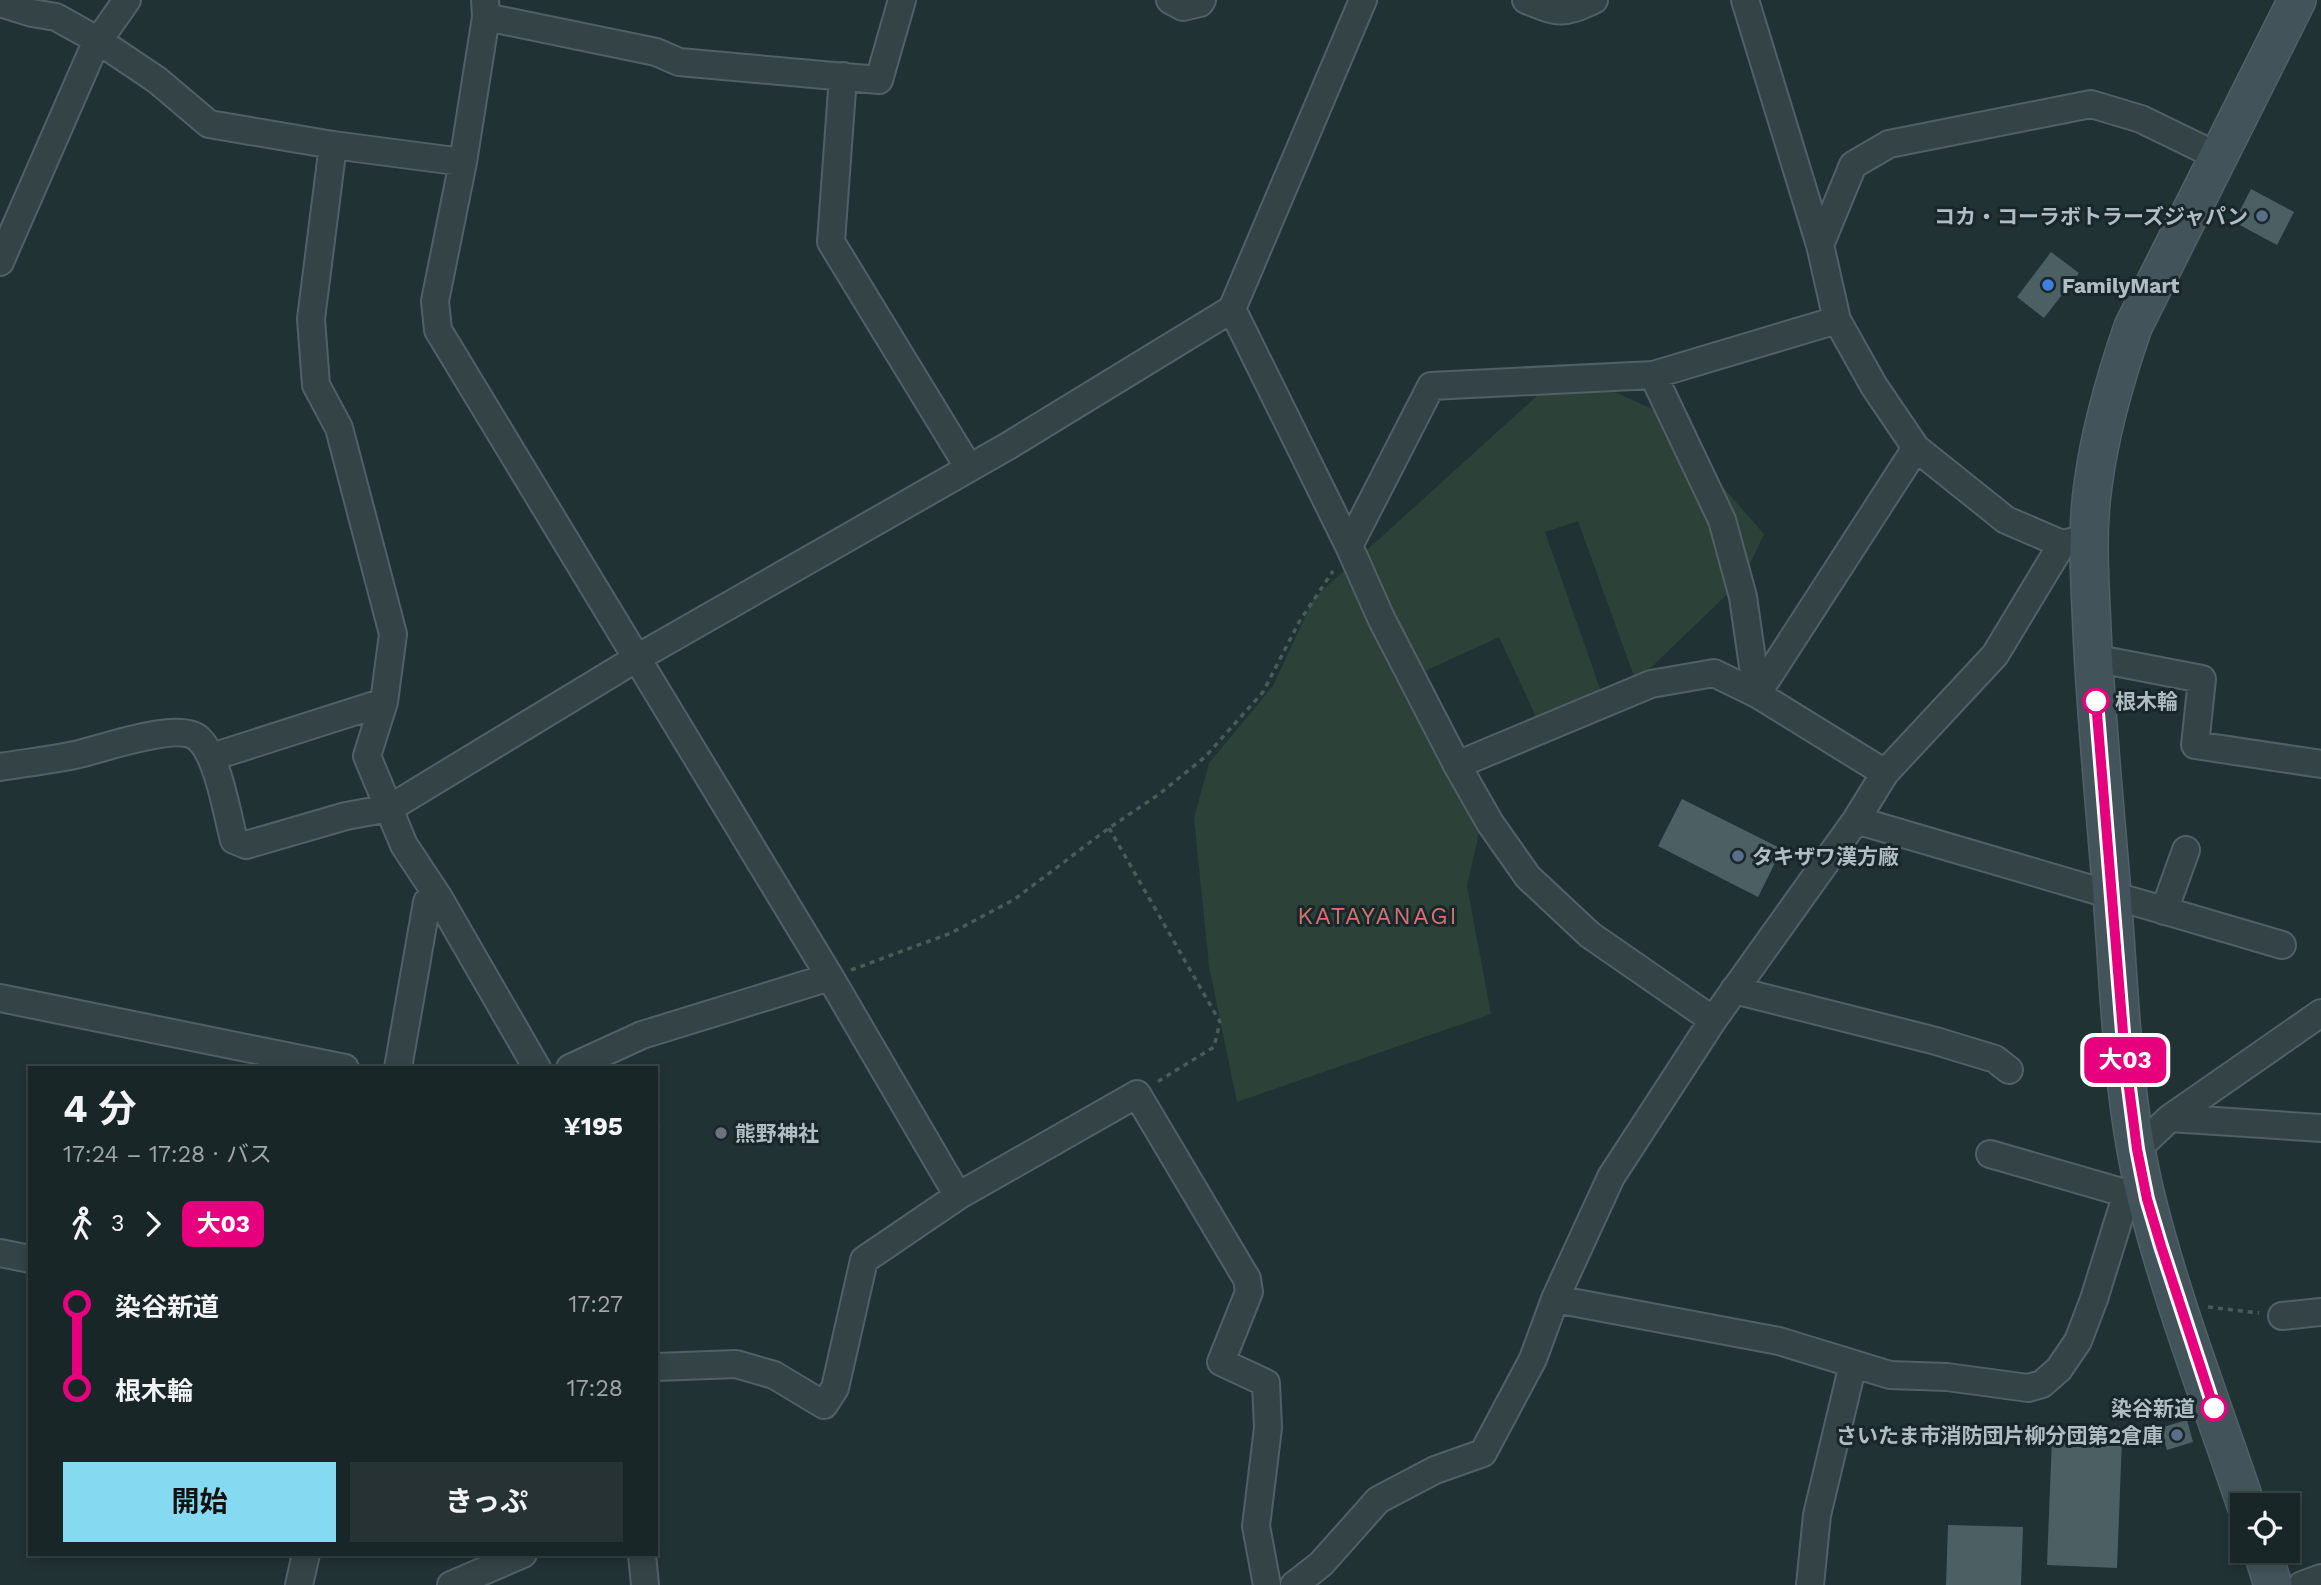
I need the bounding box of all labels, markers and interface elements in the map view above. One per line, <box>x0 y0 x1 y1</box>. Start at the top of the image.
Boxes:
place label: コカ・コーラボトラーズジャパン <box>1934 204 2248 229</box>
marker: コカ・コーラボトラーズジャパン <box>2254 208 2270 224</box>
place label: FamilyMart <box>2062 273 2179 298</box>
marker: FamilyMart <box>2040 277 2056 293</box>
marker: 根木輪 <box>2083 688 2109 714</box>
place label: 根木輪 <box>2115 689 2178 714</box>
place label: タキザワ漢方廠 <box>1752 844 1899 869</box>
marker: タキザワ漢方廠 <box>1730 848 1746 864</box>
district label: KATAYANAGI <box>1297 902 1459 930</box>
line badge: 大03 <box>2085 1037 2165 1083</box>
text: 大03 <box>2098 1046 2152 1074</box>
text: 4 分 <box>63 1087 136 1131</box>
text: ¥195 <box>563 1111 623 1141</box>
place label: 熊野神社 <box>735 1121 819 1146</box>
marker: 熊野神社 <box>713 1125 729 1141</box>
text: 17:24 – 17:28 · バス <box>63 1141 272 1168</box>
icon: walk <box>63 1205 101 1243</box>
icon: forward <box>134 1205 172 1243</box>
text: 3 <box>111 1210 124 1237</box>
text: 大03 <box>196 1210 250 1238</box>
text: 17:27 <box>568 1291 623 1318</box>
text: 染谷新道 <box>115 1292 219 1322</box>
text: 17:28 <box>567 1375 623 1402</box>
text: 根木輪 <box>115 1376 193 1406</box>
marker: 染谷新道 <box>2201 1395 2227 1421</box>
place label: 染谷新道 <box>2111 1396 2195 1421</box>
place label: さいたま市消防団片柳分団第2倉庫 <box>1836 1423 2163 1448</box>
marker: さいたま市消防団片柳分団第2倉庫 <box>2169 1427 2185 1443</box>
button: 開始 <box>63 1462 336 1542</box>
button: きっぷ <box>350 1462 623 1542</box>
map controls <box>2230 1493 2300 1563</box>
button: locate <box>2230 1493 2300 1563</box>

